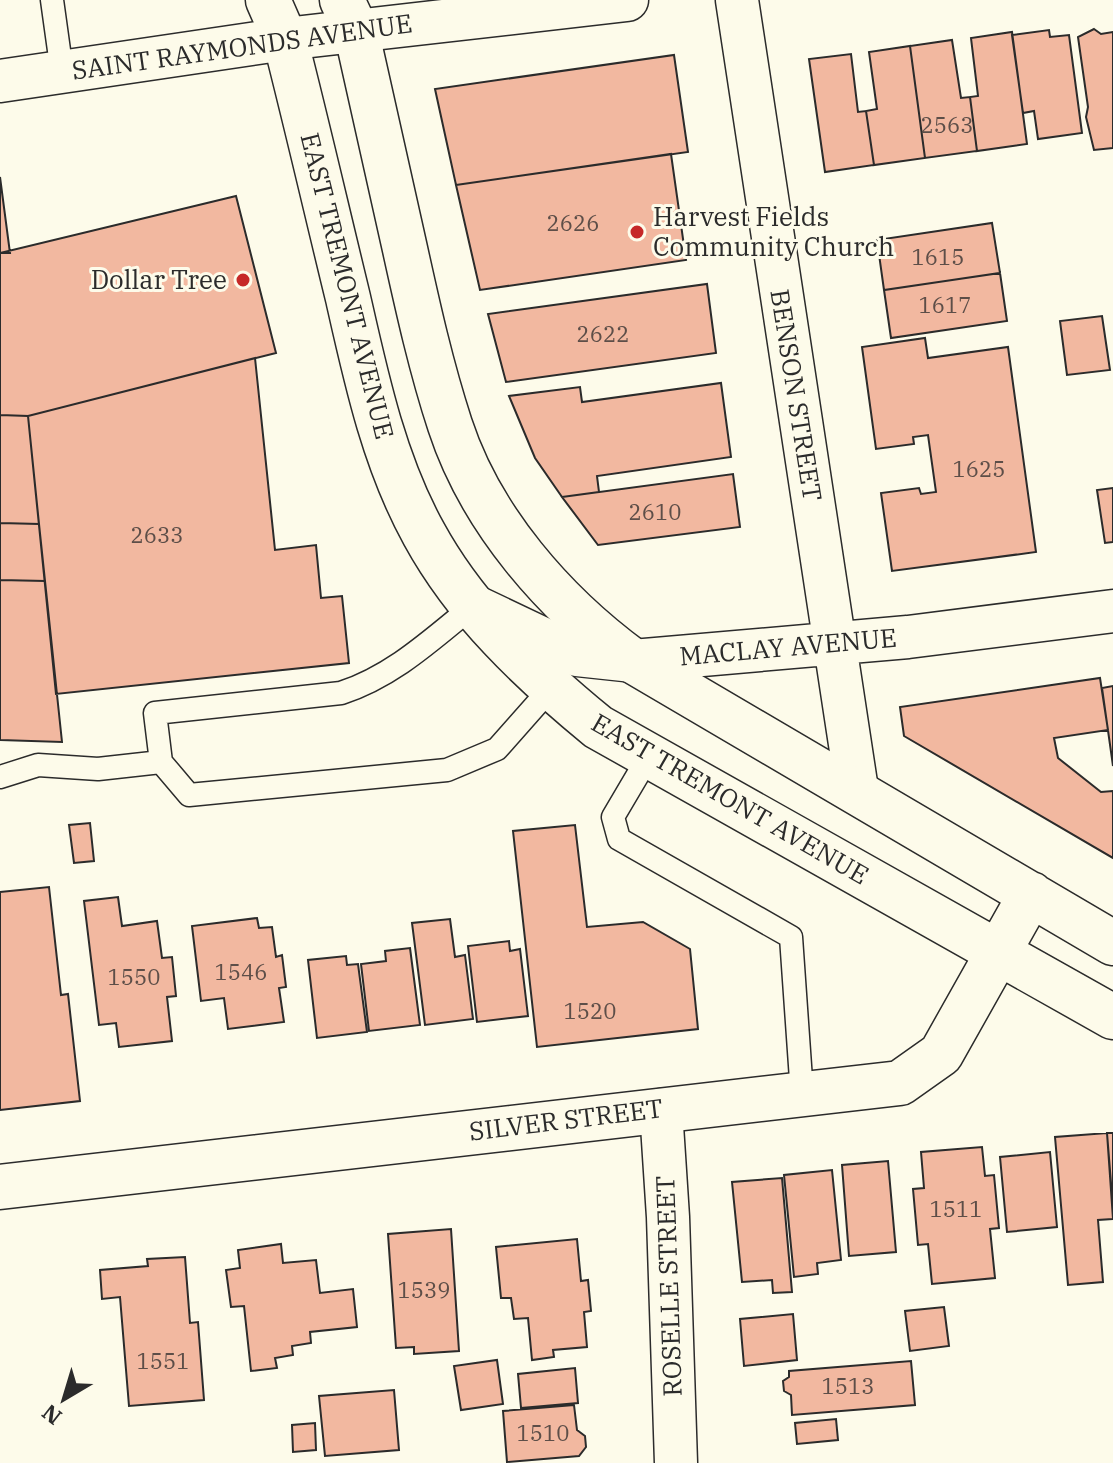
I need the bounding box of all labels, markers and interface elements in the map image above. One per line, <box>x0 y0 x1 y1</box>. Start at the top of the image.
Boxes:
street label: SAINT RAYMONDS AVENUE <box>69 5 414 87</box>
house number: 2563 <box>921 110 973 139</box>
street label: EAST TREMONT AVENUE <box>293 129 403 442</box>
place label: Harvest Fields Community Church <box>653 199 894 263</box>
house number: 2626 <box>547 208 599 237</box>
marker: Harvest Fields Community Church <box>628 223 646 241</box>
house number: 1615 <box>912 242 964 271</box>
place label: Dollar Tree <box>91 262 227 296</box>
marker: Dollar Tree <box>234 271 252 289</box>
street label: BENSON STREET <box>763 286 831 503</box>
house number: 1617 <box>919 290 971 319</box>
house number: 2622 <box>577 319 629 348</box>
house number: 1625 <box>953 454 1005 483</box>
house number: 2610 <box>629 497 681 526</box>
house number: 2633 <box>131 520 183 549</box>
street label: MACLAY AVENUE <box>678 620 898 672</box>
street label: EAST TREMONT AVENUE <box>586 705 875 891</box>
house number: 1546 <box>215 957 267 986</box>
house number: 1550 <box>108 962 160 991</box>
house number: 1520 <box>564 996 616 1025</box>
street label: SILVER STREET <box>467 1090 665 1148</box>
street label: ROSELLE STREET <box>647 1175 689 1397</box>
house number: 1511 <box>930 1194 982 1223</box>
house number: 1539 <box>398 1275 450 1304</box>
house number: 1551 <box>137 1346 189 1375</box>
north arrow <box>24 1359 104 1439</box>
house number: 1513 <box>822 1371 874 1400</box>
text: N <box>36 1398 67 1432</box>
house number: 1510 <box>517 1418 569 1447</box>

